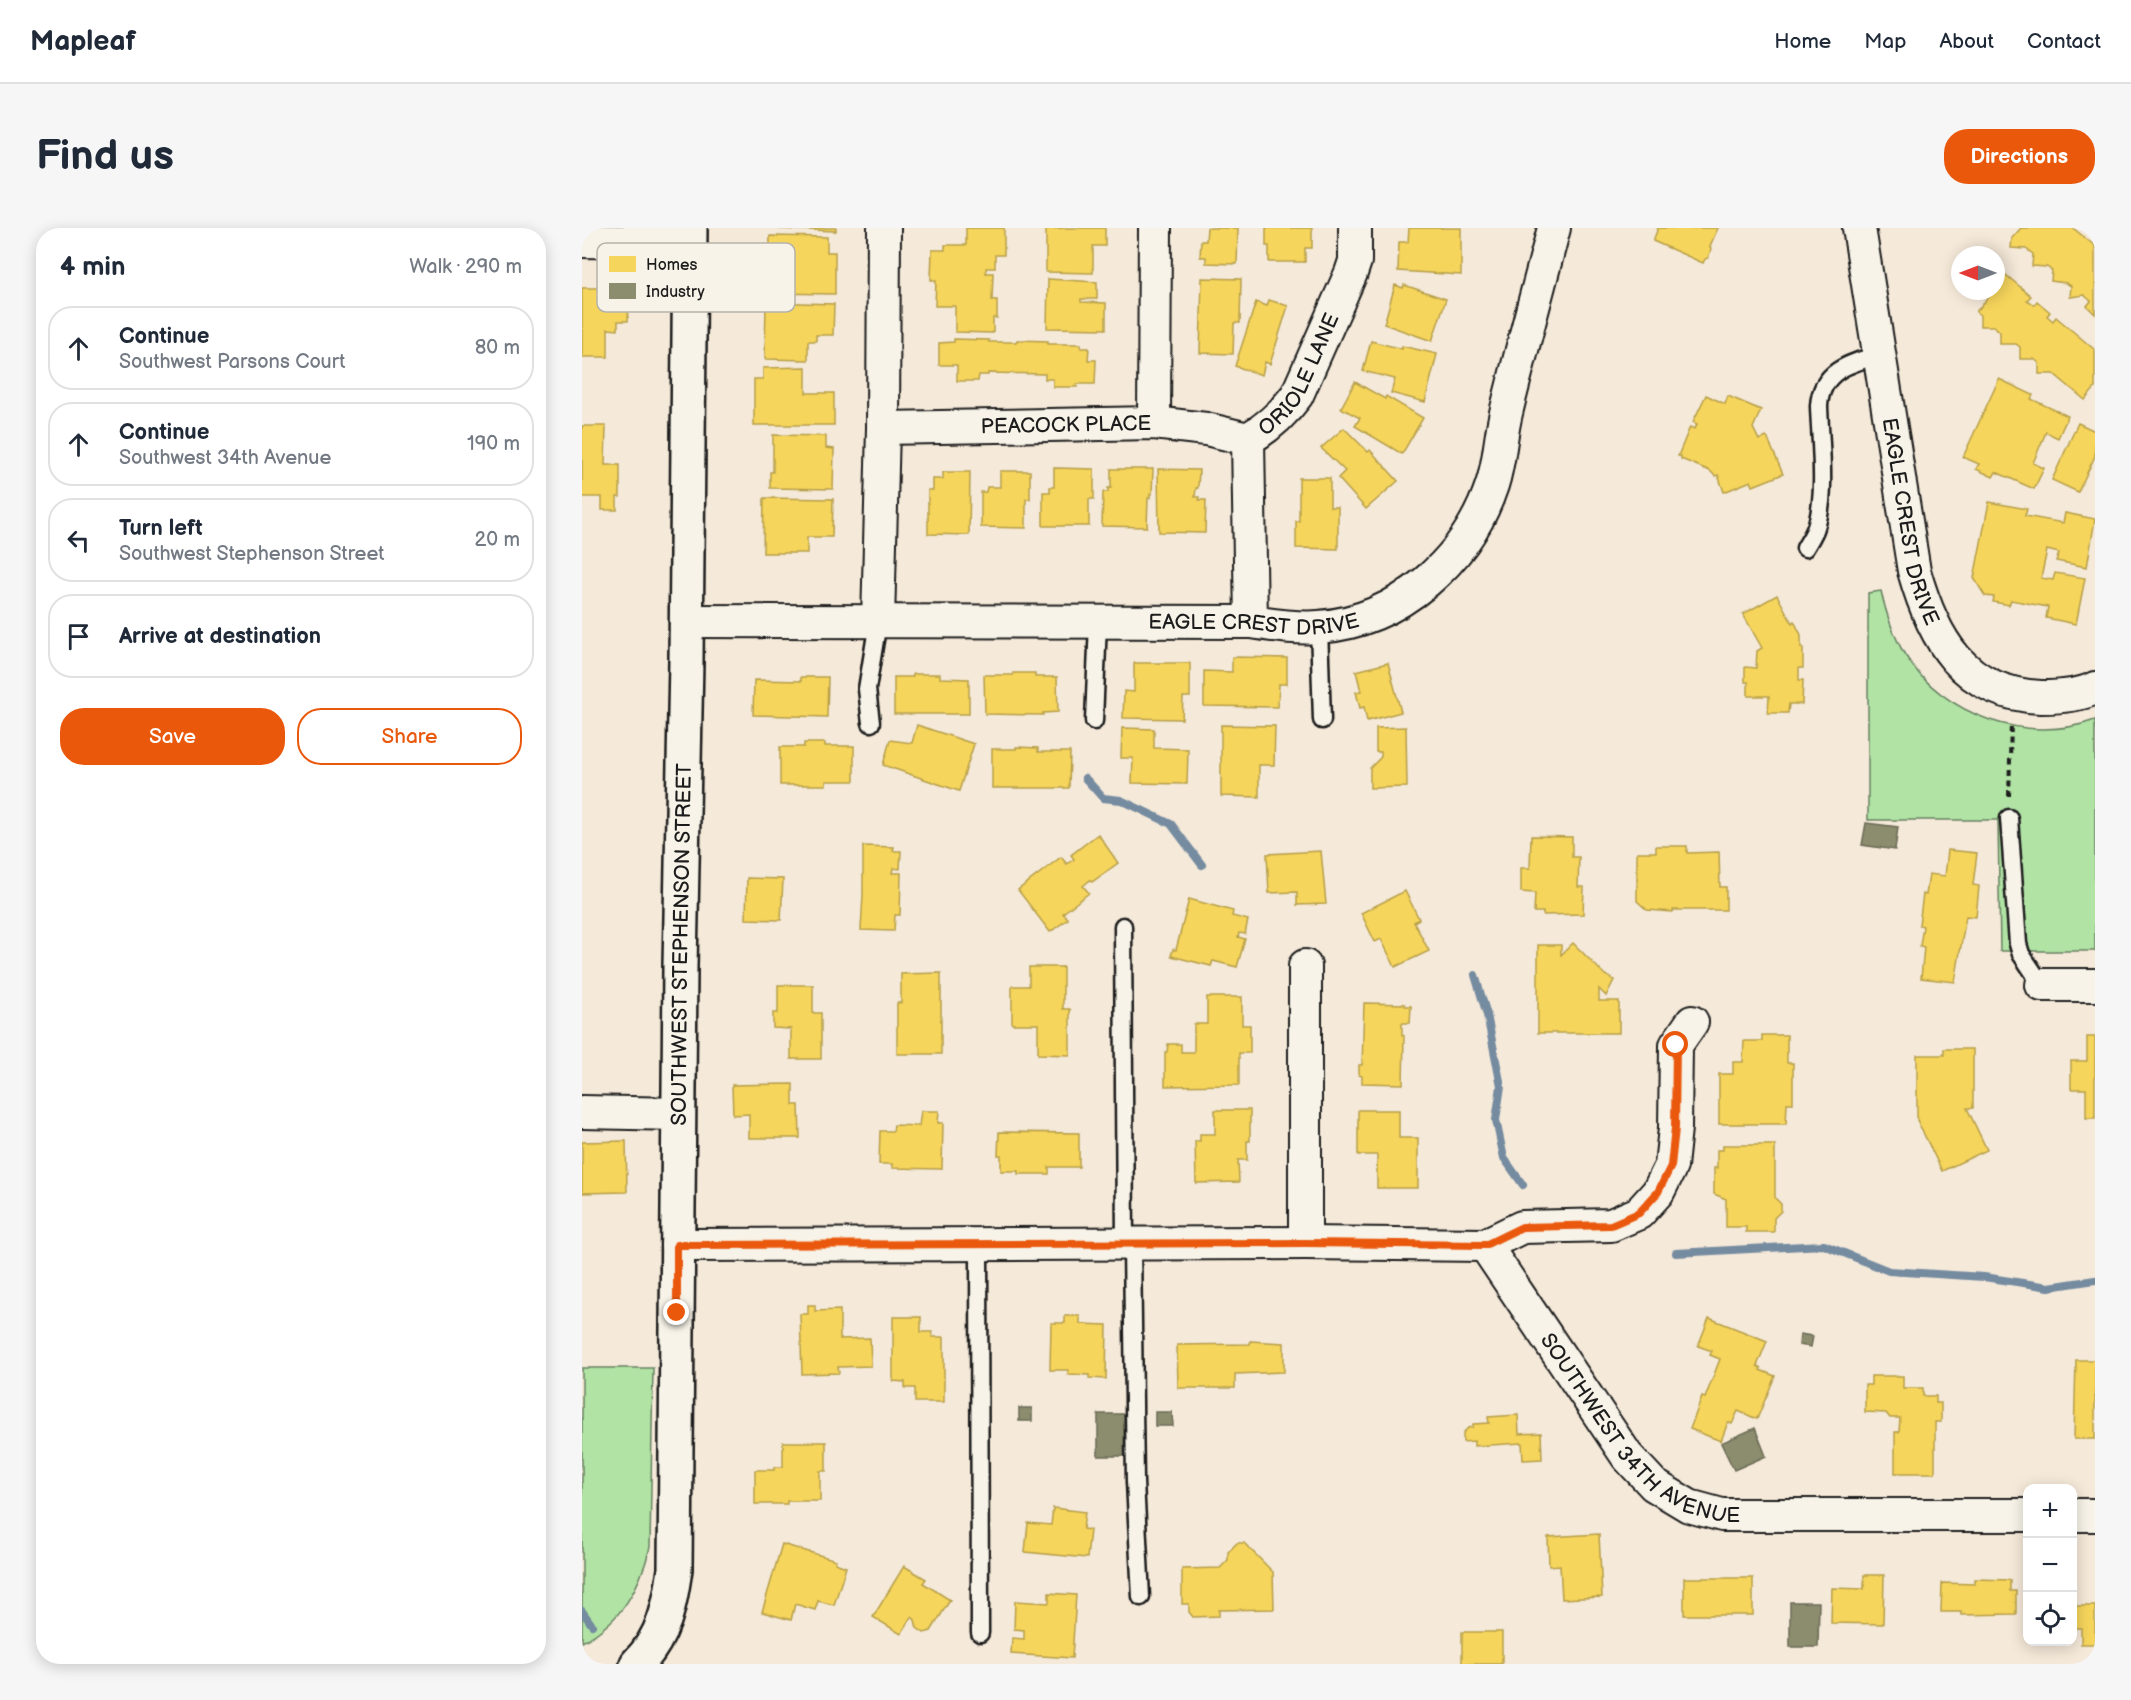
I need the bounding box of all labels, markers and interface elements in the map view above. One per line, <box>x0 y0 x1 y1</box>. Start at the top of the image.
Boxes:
text: Mapleaf <box>30 25 136 58</box>
text: Home <box>1774 29 1831 54</box>
text: Map <box>1864 29 1906 54</box>
text: About <box>1939 29 1994 54</box>
text: Contact <box>2027 29 2101 54</box>
button: Directions <box>1944 129 2095 184</box>
text: Find us <box>36 131 174 182</box>
legend <box>597 243 795 312</box>
north arrow <box>1951 246 2005 300</box>
text: 4 min <box>60 252 125 283</box>
text: Walk · 290 m <box>409 255 522 279</box>
text: Homes <box>646 256 698 275</box>
text: Industry <box>646 283 705 302</box>
street label: ORIOLE LANE <box>1254 309 1345 441</box>
text: Continue <box>119 323 209 350</box>
icon: ahead <box>62 332 95 365</box>
text: 80 m <box>475 336 520 360</box>
text: Southwest Parsons Court <box>119 350 345 374</box>
street label: PEACOCK PLACE <box>980 411 1151 439</box>
street label: EAGLE CREST DRIVE <box>1877 416 1944 629</box>
text: Continue <box>119 419 209 446</box>
icon: ahead <box>62 428 95 461</box>
text: 190 m <box>467 432 520 456</box>
text: Southwest 34th Avenue <box>119 446 331 470</box>
text: Turn left <box>119 515 203 542</box>
icon: left <box>62 524 95 557</box>
text: 20 m <box>475 528 520 552</box>
text: Southwest Stephenson Street <box>119 542 384 566</box>
street label: EAGLE CREST DRIVE <box>1148 608 1362 641</box>
icon: arrive <box>62 620 95 653</box>
text: Arrive at destination <box>119 623 321 650</box>
button: Save <box>60 708 285 765</box>
button: Share <box>297 708 522 765</box>
street label: SOUTHWEST STEPHENSON STREET <box>667 763 697 1126</box>
route start <box>1662 1031 1688 1057</box>
route end <box>663 1299 689 1325</box>
street label: SOUTHWEST 34TH AVENUE <box>1535 1329 1740 1529</box>
map controls <box>2023 1484 2077 1646</box>
button: + <box>2023 1484 2077 1538</box>
button: − <box>2023 1538 2077 1592</box>
button: locate <box>2023 1592 2077 1646</box>

